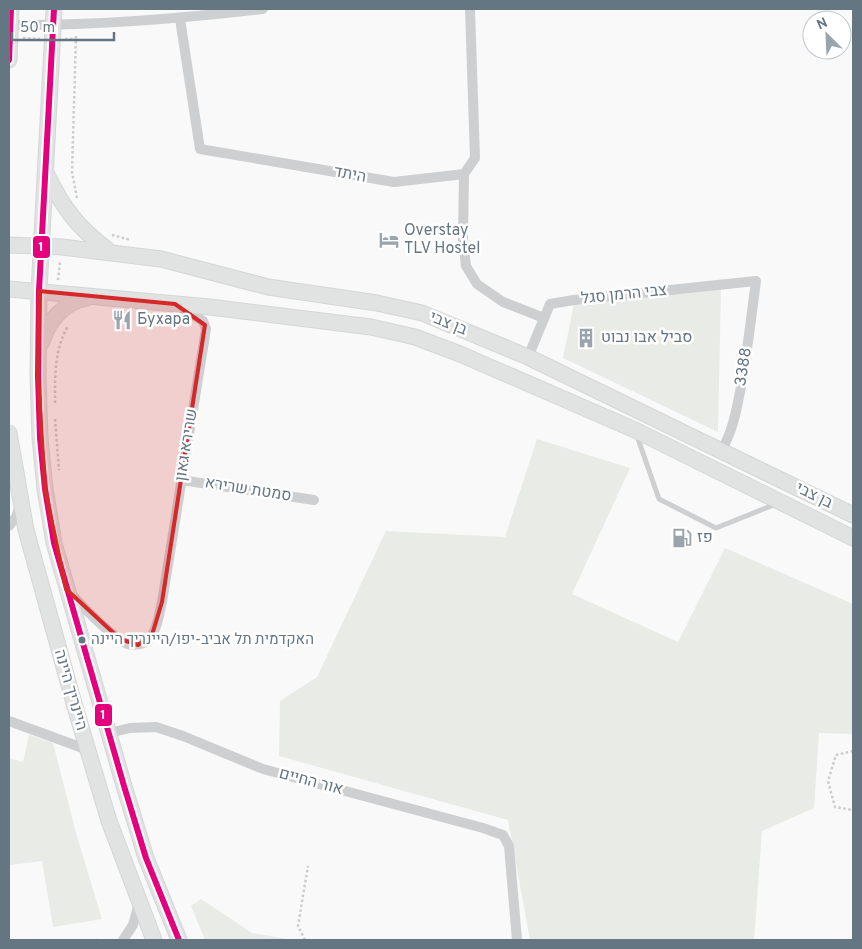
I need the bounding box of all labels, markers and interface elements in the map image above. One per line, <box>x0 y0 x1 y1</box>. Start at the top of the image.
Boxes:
scale bar <box>12 10 115 42</box>
north arrow <box>802 10 852 60</box>
text: N <box>814 15 830 34</box>
text: 50 m <box>20 19 55 38</box>
street label: היתד <box>332 162 368 188</box>
place label: Overstay TLV Hostel <box>404 221 480 259</box>
hotel icon: Overstay TLV Hostel <box>378 229 400 251</box>
line badge: 1 <box>32 235 51 259</box>
text: 1 <box>38 239 44 256</box>
street label: צבי הרמן סגל <box>580 281 668 309</box>
street label: בן צבי <box>426 307 470 341</box>
restaurant icon: Бухара <box>111 309 133 331</box>
place label: Бухара <box>137 310 190 330</box>
building icon: סביל אבו נבוט <box>575 327 597 349</box>
place label: סביל אבו נבוט <box>601 328 692 348</box>
street label: 3388 <box>731 346 757 388</box>
street label: שרירא גאון <box>171 407 203 483</box>
street label: סמטת שרירא <box>203 473 293 507</box>
street label: בן צבי <box>792 479 836 514</box>
fuel station icon: פז <box>671 527 693 549</box>
place label: פז <box>697 528 713 548</box>
place label: האקדמית תל אביב-יפו/היינריך היינה <box>91 631 314 650</box>
marker: האקדמית תל אביב-יפו/היינריך היינה <box>77 635 87 645</box>
street label: היינריך היינה <box>49 647 91 733</box>
line badge: 1 <box>94 703 113 727</box>
text: 1 <box>100 707 106 724</box>
street label: אור החיים <box>277 764 345 800</box>

